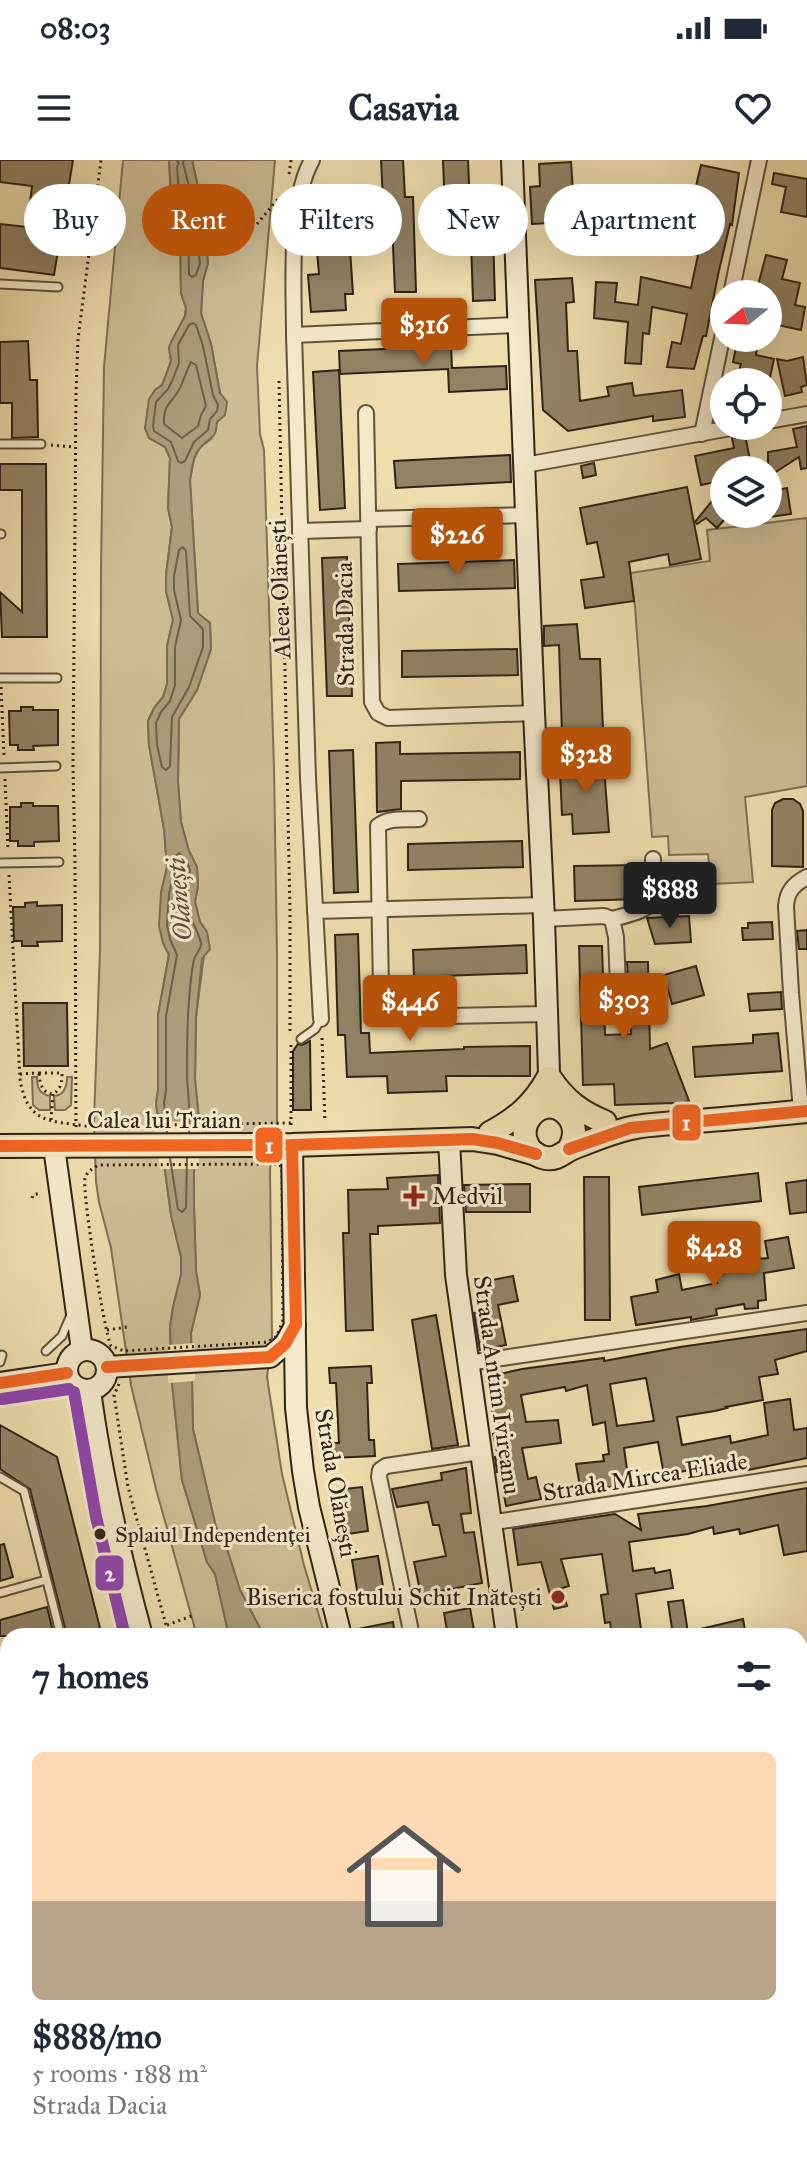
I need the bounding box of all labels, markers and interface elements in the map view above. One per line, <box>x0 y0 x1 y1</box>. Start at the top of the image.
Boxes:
text: 08:03 <box>40 10 110 46</box>
icon: menu <box>32 86 76 130</box>
text: Casavia <box>348 86 459 130</box>
icon: heart <box>731 86 775 130</box>
chip: Buy <box>24 184 126 256</box>
chip: Rent <box>142 184 255 256</box>
chip: Filters <box>271 184 402 256</box>
chip: New <box>418 184 528 256</box>
chip: Apartment <box>544 184 725 256</box>
north arrow <box>710 280 782 352</box>
map controls <box>710 280 782 528</box>
pin: $316 <box>377 298 471 366</box>
text: $316 <box>399 308 449 340</box>
button: locate <box>710 368 782 440</box>
button: layers <box>710 456 782 528</box>
pin: $226 <box>410 508 504 576</box>
street label: Aleea Olănești <box>263 518 297 660</box>
text: $226 <box>430 518 484 550</box>
street label: Strada Dacia <box>329 561 361 687</box>
pin: $328 <box>539 727 633 795</box>
text: $328 <box>560 737 612 769</box>
water label: Olănești <box>159 856 199 942</box>
pin: $888 <box>623 862 717 930</box>
text: $888 <box>641 872 699 904</box>
pin: $303 <box>577 973 671 1041</box>
pin: $446 <box>363 975 457 1043</box>
text: $303 <box>598 983 650 1015</box>
text: $446 <box>381 985 439 1017</box>
line badge: 1 <box>671 1103 702 1142</box>
street label: Calea lui Traian <box>87 1105 241 1135</box>
text: 1 <box>682 1109 691 1136</box>
line badge: 1 <box>254 1126 284 1164</box>
text: 1 <box>265 1132 274 1159</box>
place label: Medvil <box>432 1181 504 1211</box>
marker: Medvil <box>403 1185 425 1207</box>
pin: $428 <box>667 1221 761 1289</box>
text: $428 <box>686 1231 742 1263</box>
street label: Strada Antim Ivireanu <box>467 1274 527 1497</box>
street label: Strada Olănești <box>308 1406 364 1560</box>
street label: Strada Mircea Eliade <box>540 1446 750 1508</box>
place label: Splaiul Independenței <box>115 1521 311 1548</box>
marker: Splaiul Independenței <box>92 1526 108 1542</box>
line badge: 2 <box>94 1554 125 1592</box>
text: 2 <box>105 1560 117 1587</box>
place label: Biserica fostului Schit Inătești <box>246 1582 542 1612</box>
marker: Biserica fostului Schit Inătești <box>549 1588 567 1606</box>
icon: filters <box>732 1654 776 1698</box>
text: 7 homes <box>32 1656 149 1697</box>
icon: home <box>332 1804 476 1948</box>
text: $888/mo <box>32 2016 162 2057</box>
text: 5 rooms · 188 m² <box>32 2057 207 2089</box>
text: Strada Dacia <box>32 2089 167 2121</box>

